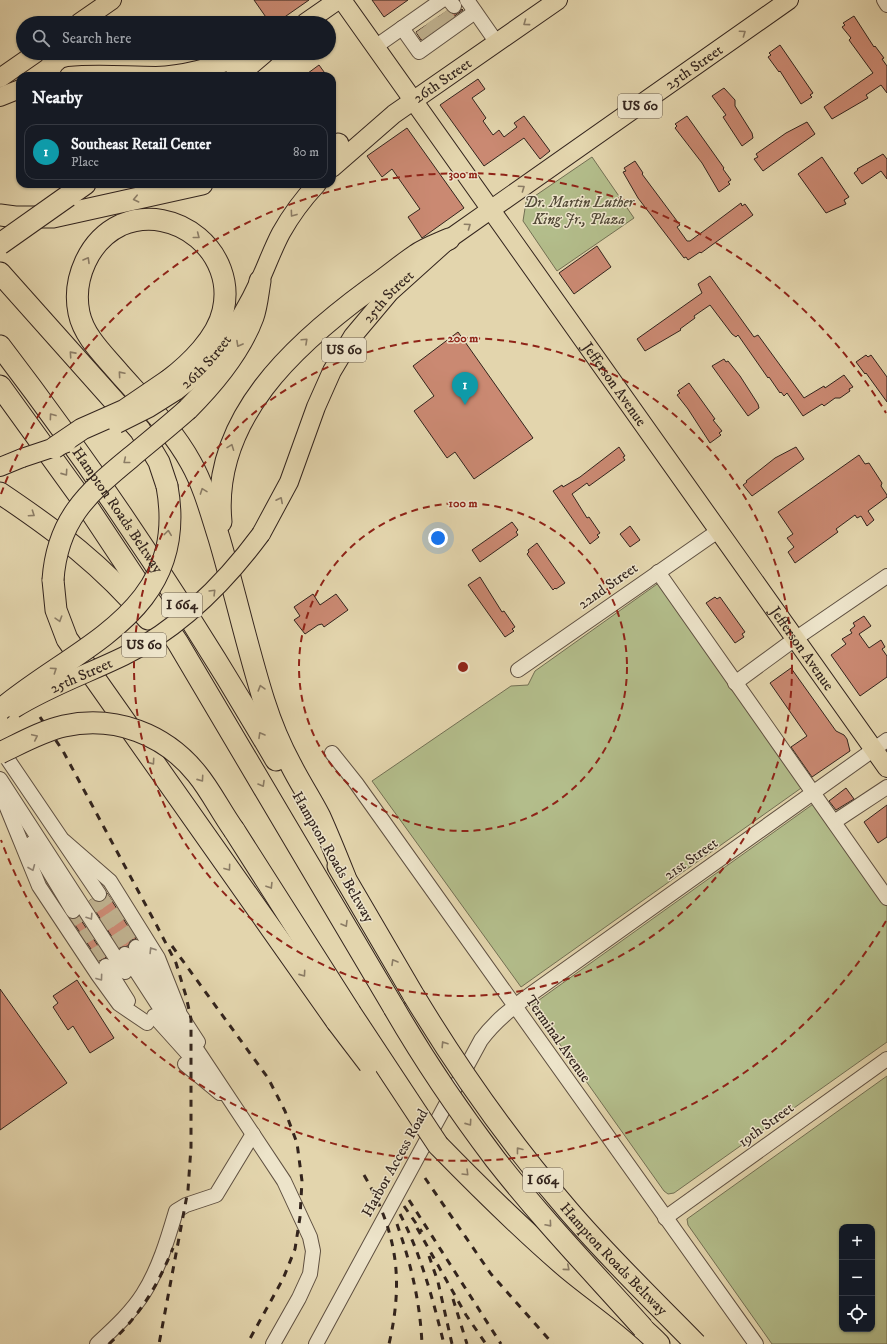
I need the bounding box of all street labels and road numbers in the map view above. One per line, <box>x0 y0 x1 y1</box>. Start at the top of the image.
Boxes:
street label: 25th Street <box>661 40 726 94</box>
street label: 26th Street <box>409 54 475 107</box>
road number: US 60 <box>618 94 662 118</box>
street label: 25th Street <box>359 266 418 327</box>
street label: 26th Street <box>177 331 236 393</box>
street label: Jefferson Avenue <box>577 337 651 430</box>
road number: US 60 <box>322 338 366 362</box>
street label: Hampton Roads Beltway <box>68 443 168 577</box>
street label: 22nd Street <box>574 558 642 613</box>
road number: I 664 <box>162 593 202 617</box>
street label: Jefferson Avenue <box>765 601 838 694</box>
road number: US 60 <box>122 633 166 657</box>
street label: 25th Street <box>47 653 115 698</box>
street label: Hampton Roads Beltway <box>288 788 379 927</box>
street label: 21st Street <box>660 834 722 884</box>
street label: Terminal Avenue <box>521 992 595 1086</box>
street label: 19th Street <box>734 1098 798 1152</box>
street label: Harbor Access Road <box>357 1105 433 1220</box>
road number: I 664 <box>523 1168 563 1192</box>
street label: Hampton Roads Beltway <box>556 1198 672 1320</box>

